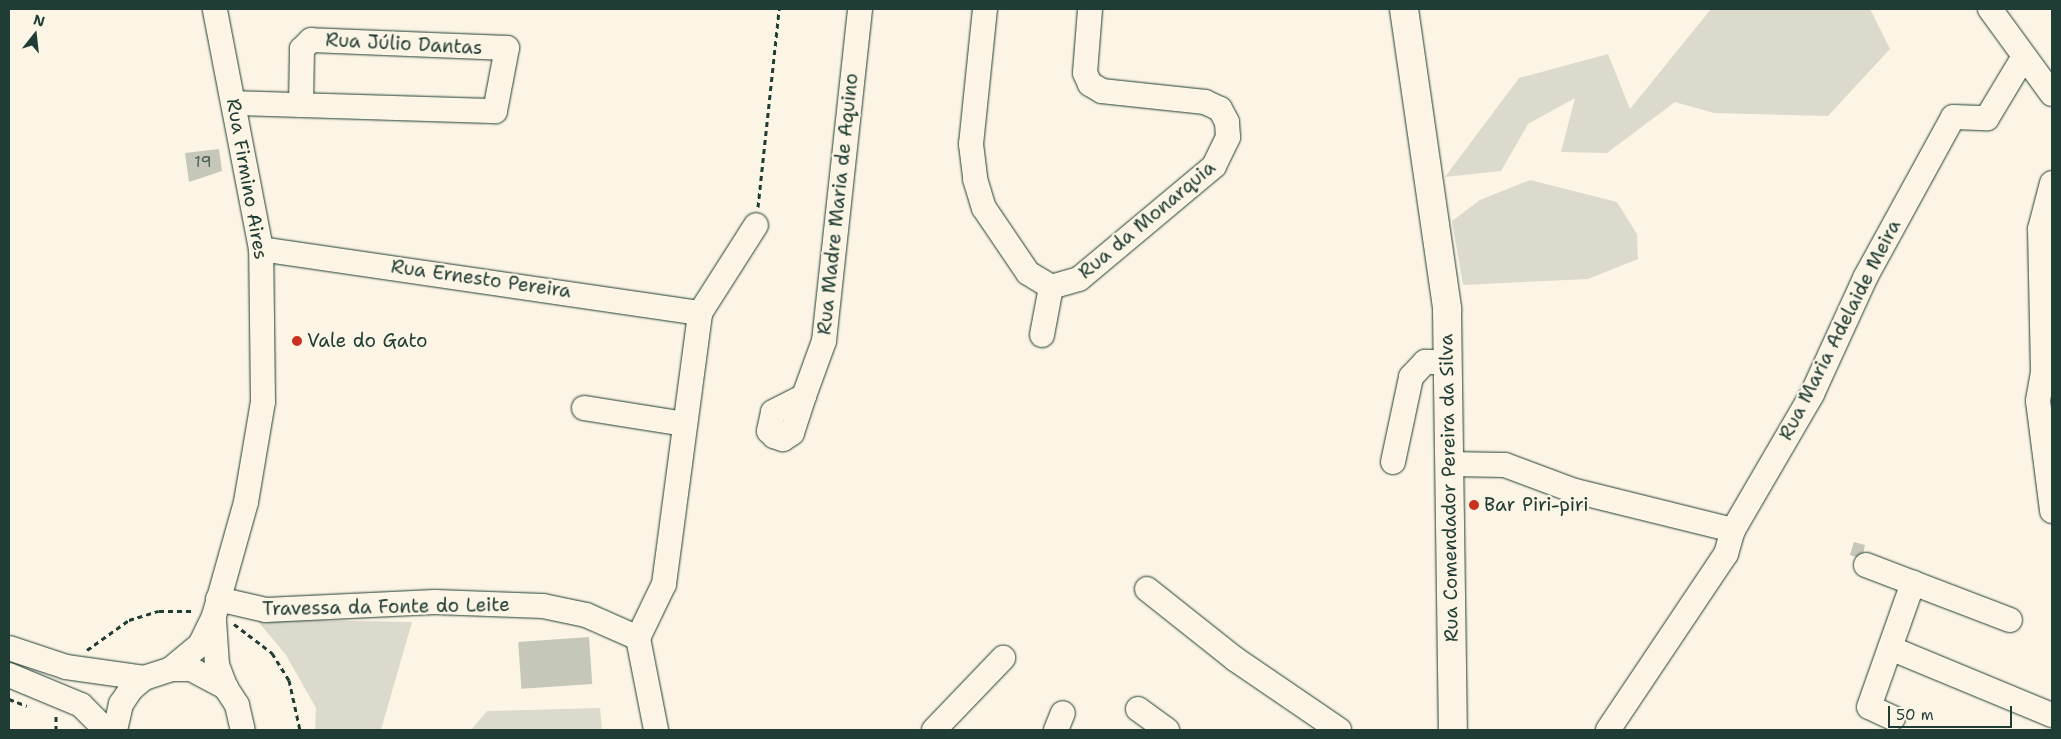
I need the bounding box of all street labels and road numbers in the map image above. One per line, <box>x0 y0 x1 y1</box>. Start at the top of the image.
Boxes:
street label: Rua Júlio Dantas <box>325 29 483 59</box>
street label: Rua Madre Maria de Aquino <box>813 72 863 336</box>
street label: Rua Firmino Aires <box>222 97 272 261</box>
street label: Rua da Monarquia <box>1074 156 1220 284</box>
street label: Rua Maria Adelaide Meira <box>1774 216 1906 444</box>
street label: Rua Ernesto Pereira <box>390 255 572 303</box>
street label: Rua Comendador Pereira da Silva <box>1435 334 1463 642</box>
street label: Travessa da Fonte do Leite <box>262 593 510 621</box>

